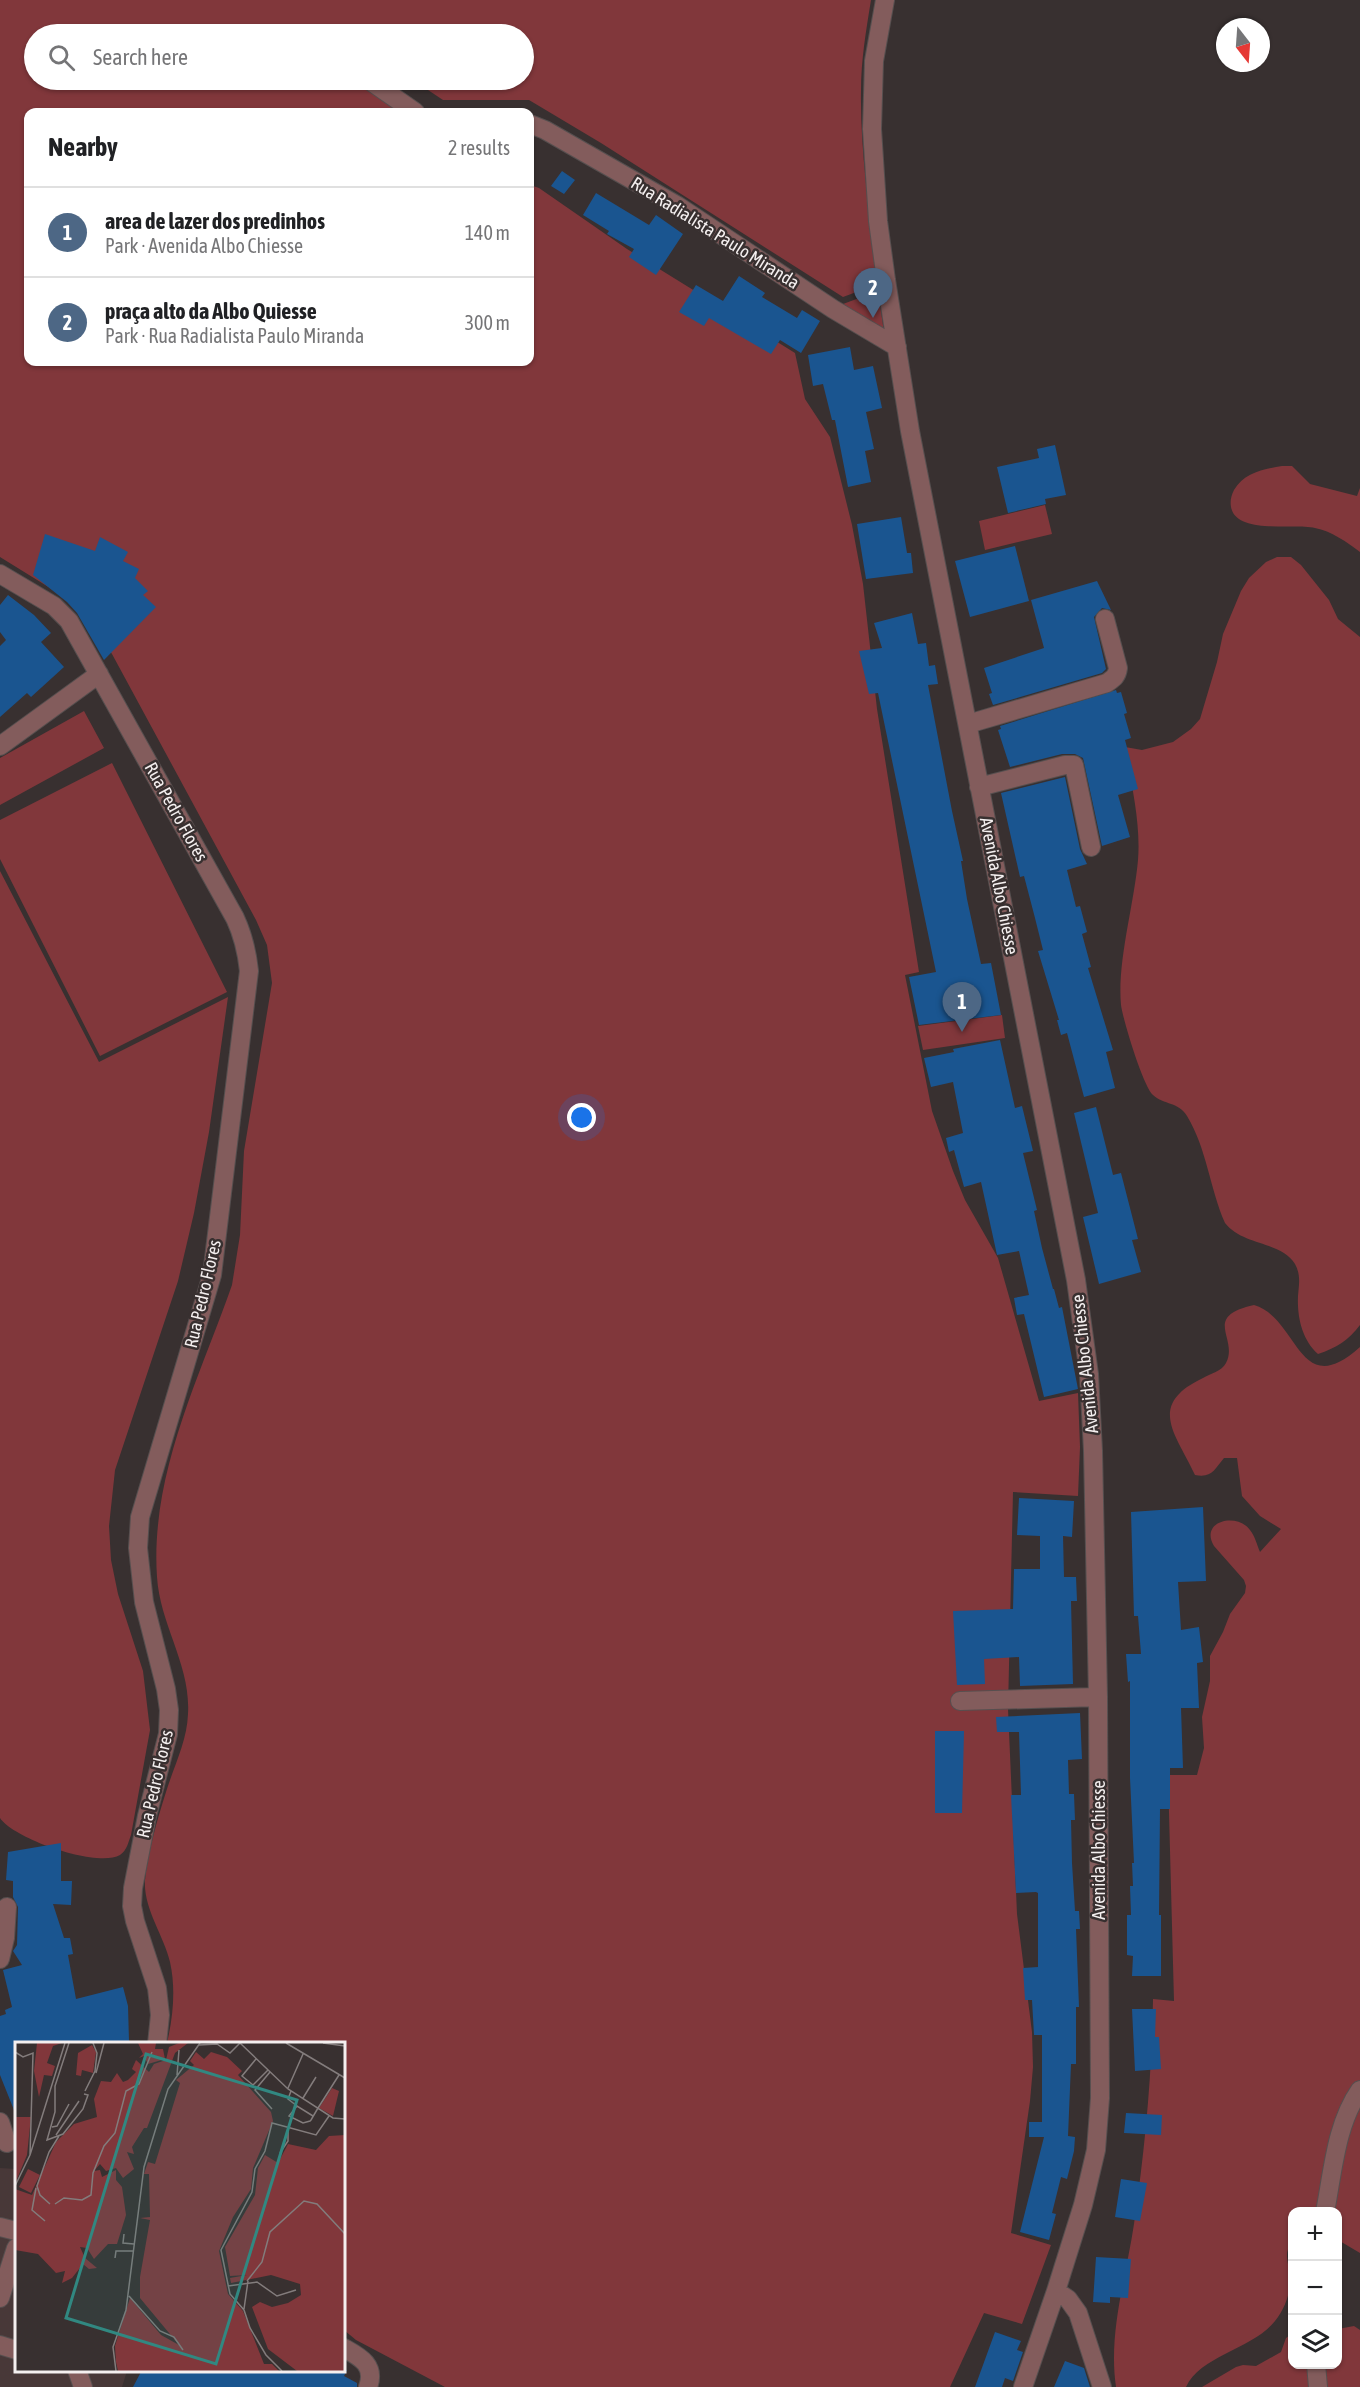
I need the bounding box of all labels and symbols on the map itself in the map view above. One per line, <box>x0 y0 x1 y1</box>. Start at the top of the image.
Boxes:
north arrow <box>1216 18 1270 72</box>
street label: Rua Radialista Paulo Miranda <box>627 172 803 293</box>
pin: 2 <box>854 268 892 318</box>
street label: Rua Pedro Flores <box>141 758 212 865</box>
street label: Avenida Albo Chiesse <box>976 815 1023 956</box>
pin: 1 <box>942 982 982 1032</box>
your location <box>567 1103 596 1132</box>
street label: Rua Pedro Flores <box>180 1238 225 1350</box>
street label: Avenida Albo Chiesse <box>1067 1294 1102 1435</box>
street label: Rua Pedro Flores <box>132 1728 177 1840</box>
street label: Avenida Albo Chiesse <box>1088 1780 1109 1920</box>
inset map <box>15 2042 345 2372</box>

